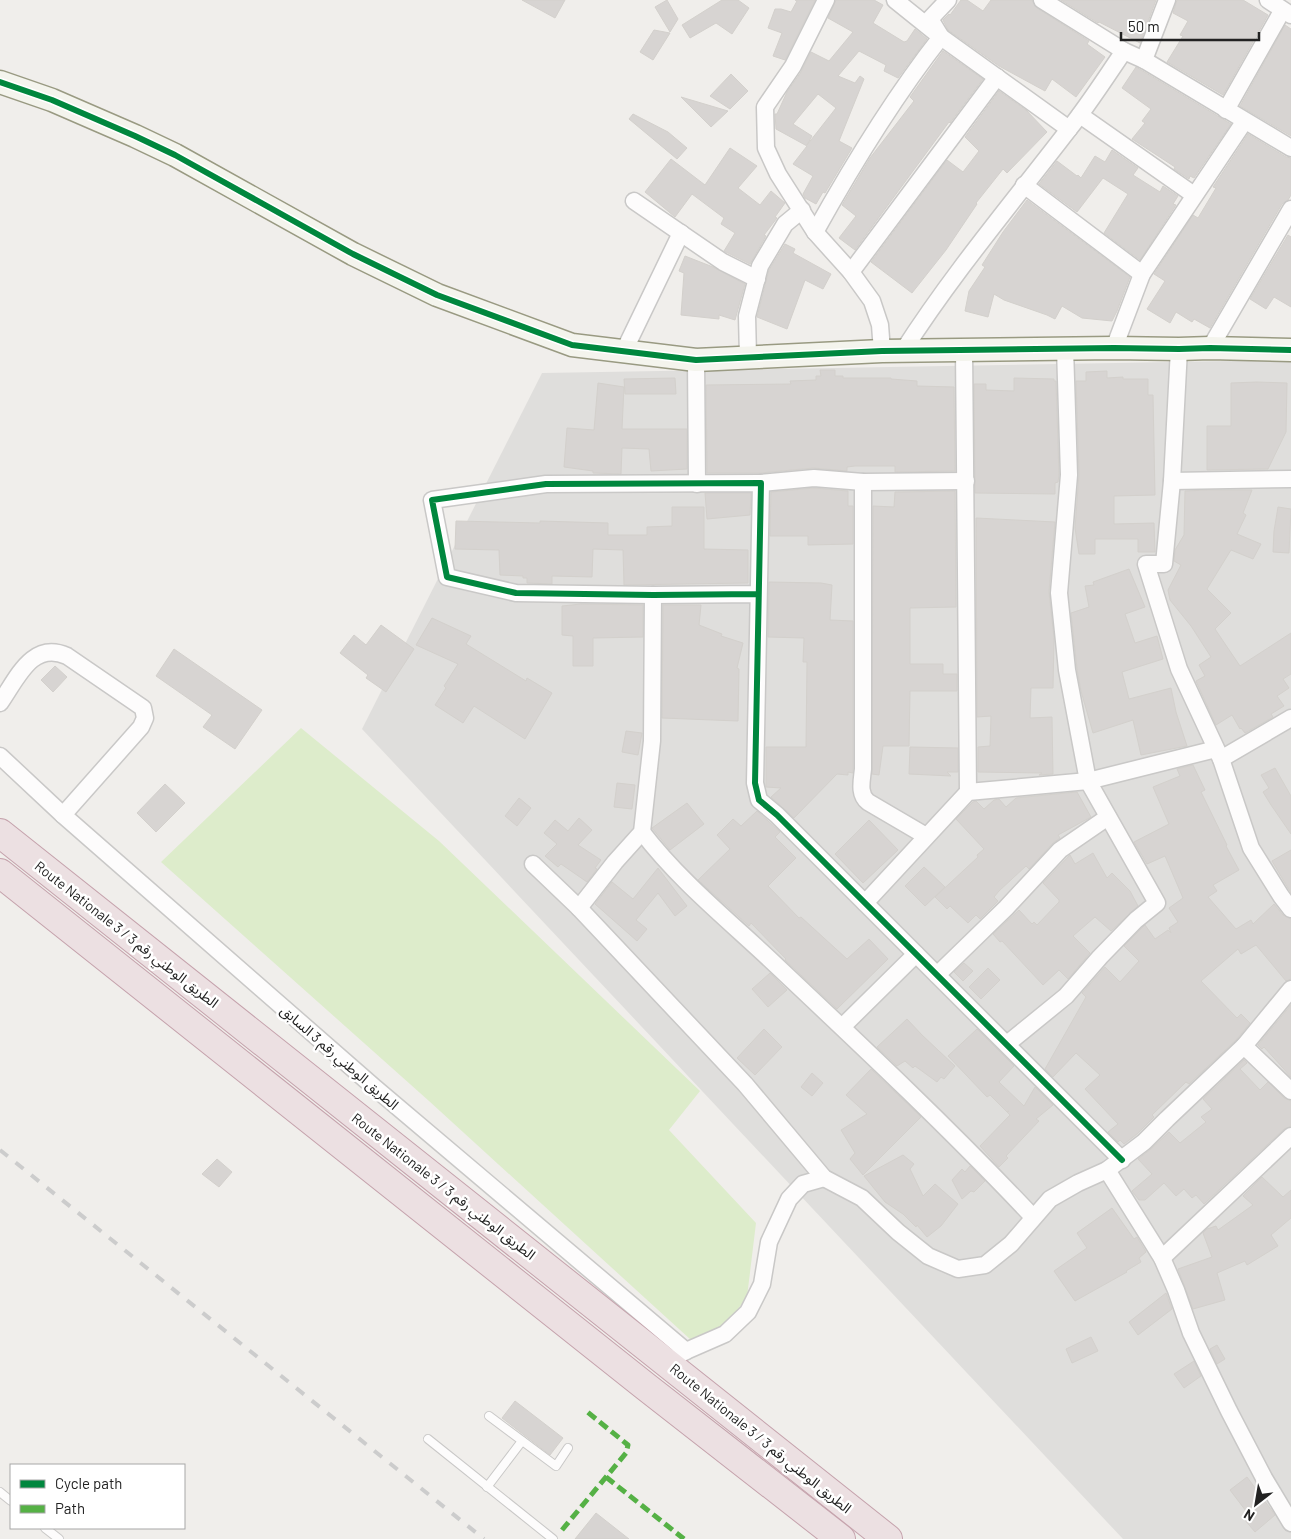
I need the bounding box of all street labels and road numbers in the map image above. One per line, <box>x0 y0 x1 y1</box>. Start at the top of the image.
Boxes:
street label: Route Nationale 3 / الطريق الوطني رقم 3 <box>30 857 222 1014</box>
street label: الطريق الوطني رقم 3 السابق <box>275 1001 403 1115</box>
street label: Route Nationale 3 / الطريق الوطني رقم 3 <box>347 1109 539 1266</box>
street label: Route Nationale 3 / الطريق الوطني رقم 3 <box>665 1360 855 1519</box>

